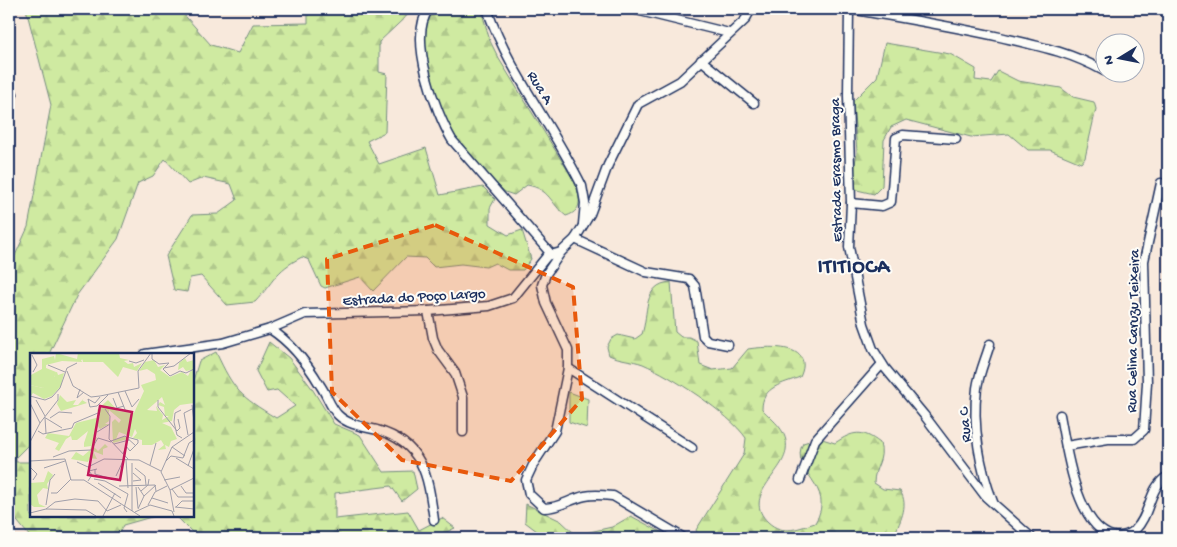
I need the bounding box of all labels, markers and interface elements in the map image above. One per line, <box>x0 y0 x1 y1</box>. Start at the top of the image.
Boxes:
north arrow <box>1094 32 1144 82</box>
text: N <box>1100 54 1119 66</box>
street label: Rua A <box>522 68 557 109</box>
street label: Estrada Erasmo Braga <box>827 97 847 242</box>
street label: Rua Celina Caruzu Teixeira <box>1124 248 1144 413</box>
district label: ITITIOCA <box>818 257 891 280</box>
street label: Estrada do Poço Largo <box>342 285 486 311</box>
inset map <box>30 353 194 517</box>
street label: Rua C <box>955 406 976 443</box>

